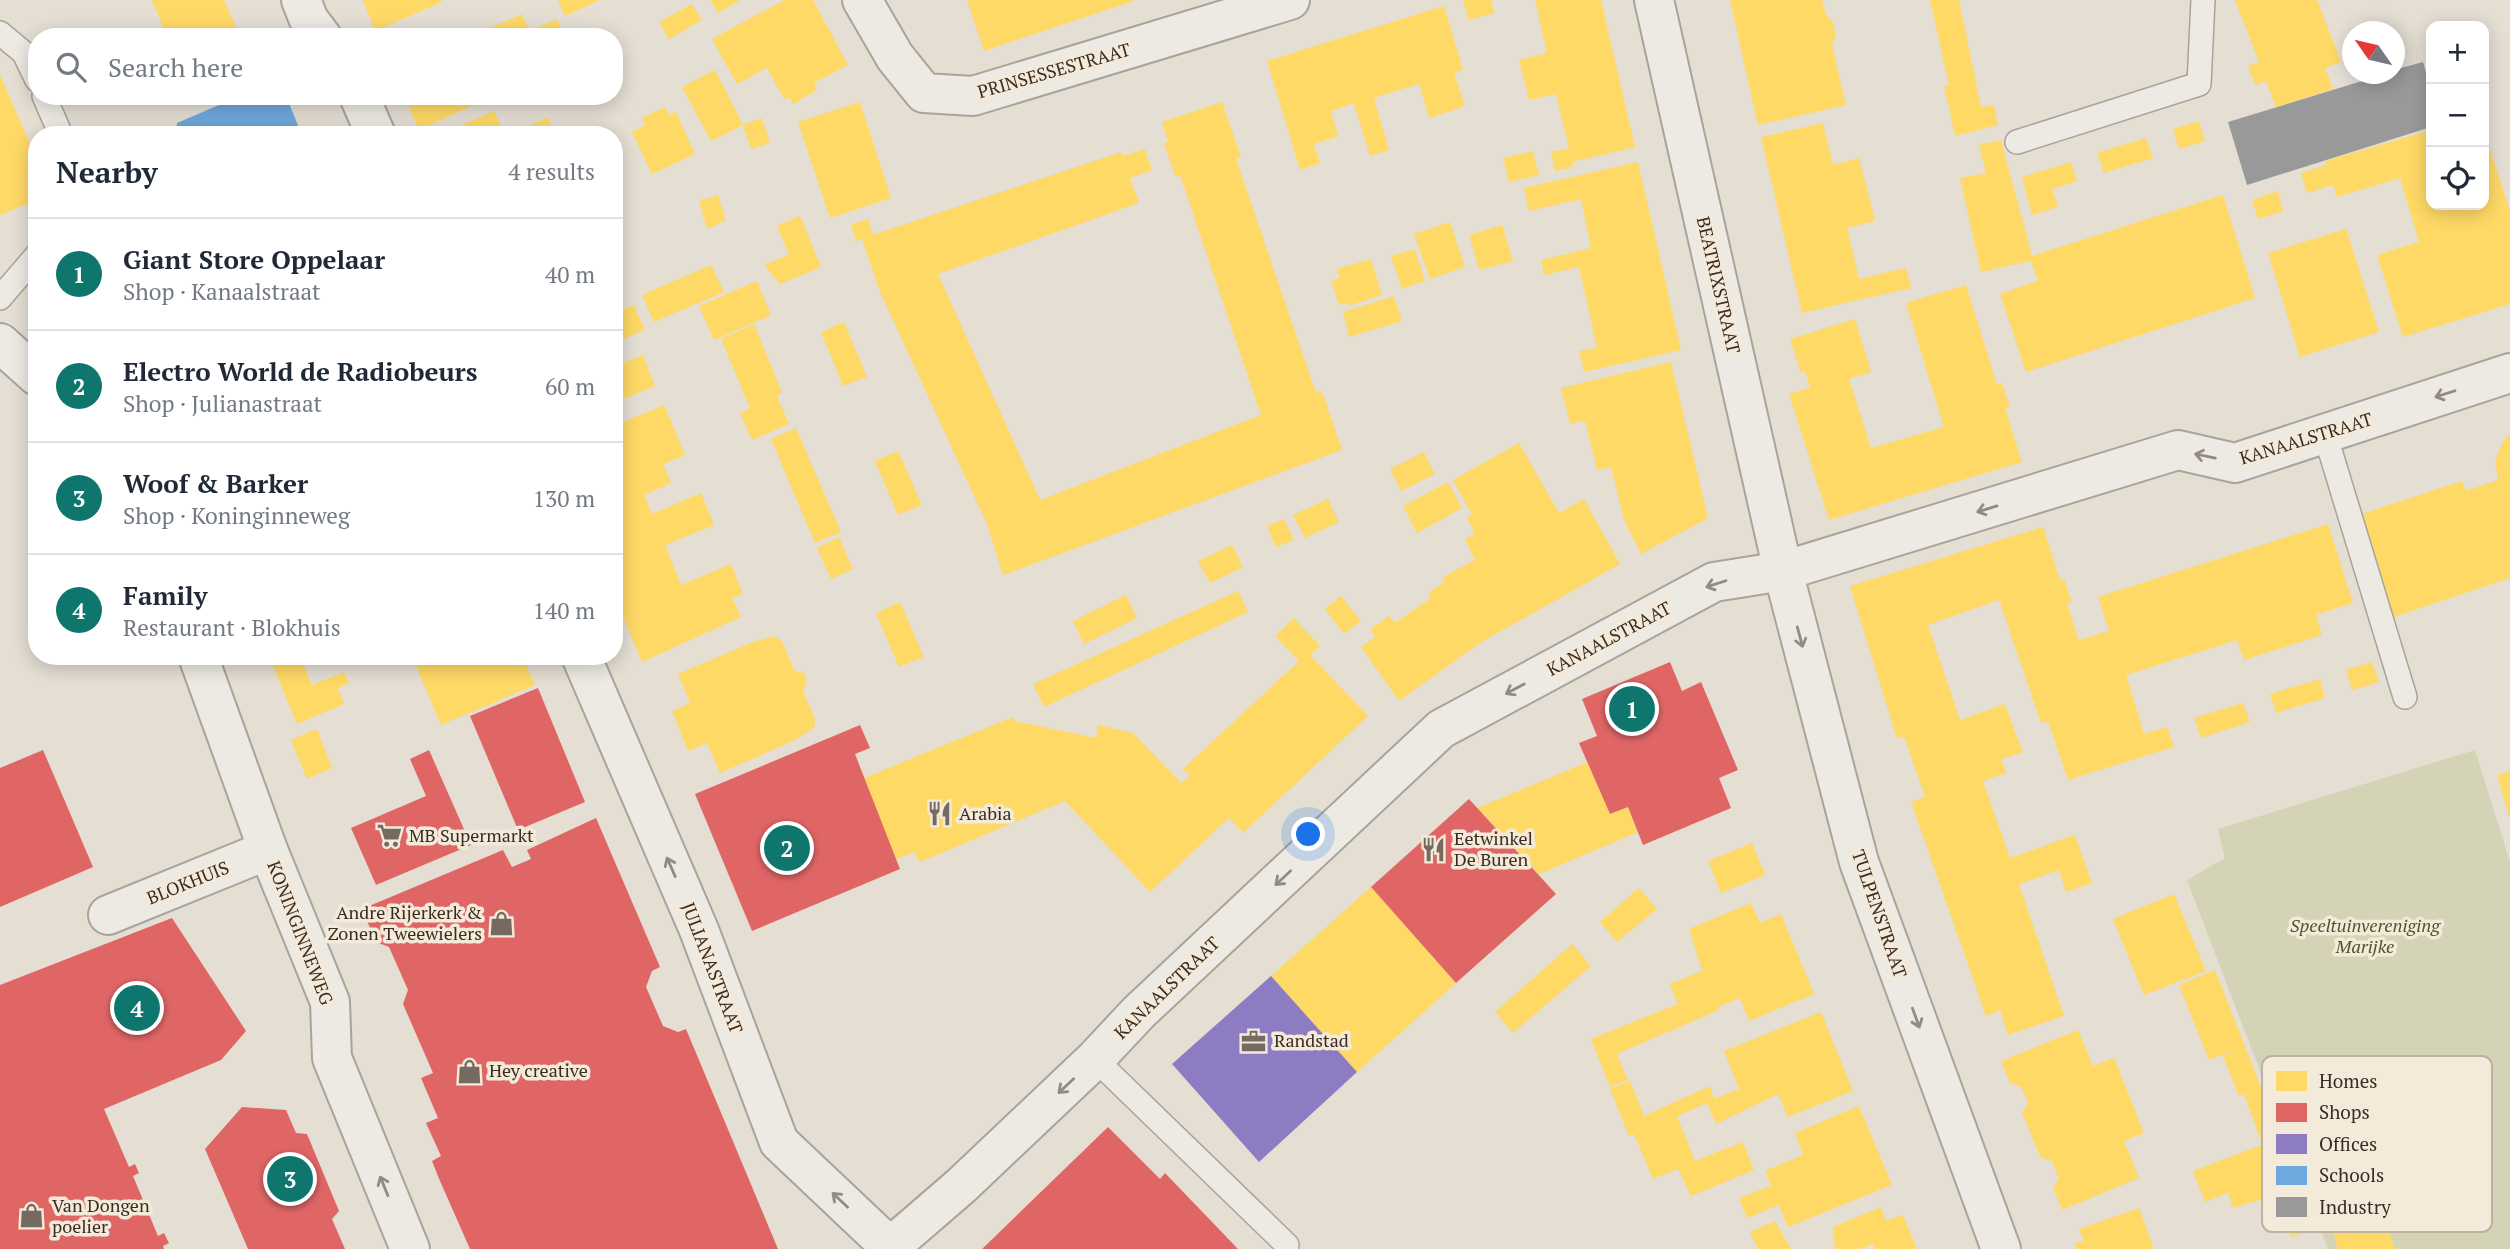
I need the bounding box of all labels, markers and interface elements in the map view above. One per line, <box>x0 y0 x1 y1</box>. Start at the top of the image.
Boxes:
north arrow <box>2342 21 2405 84</box>
map controls <box>2426 21 2489 210</box>
button: + <box>2426 21 2489 84</box>
search box <box>28 28 623 105</box>
street label: PRINSESSESTRAAT <box>974 37 1133 103</box>
icon: search <box>52 48 90 86</box>
text: Search here <box>108 50 243 84</box>
button: − <box>2426 84 2489 147</box>
button: locate <box>2426 147 2489 210</box>
text: Nearby <box>56 152 158 192</box>
text: 4 results <box>508 156 595 187</box>
street label: BEATRIXSTRAAT <box>1692 214 1746 356</box>
text: Giant Store Oppelaar <box>123 242 385 276</box>
text: 1 <box>73 259 86 290</box>
text: 40 m <box>545 259 595 290</box>
text: Shop · Kanaalstraat <box>123 276 321 307</box>
text: Electro World de Radiobeurs <box>123 354 478 388</box>
text: 2 <box>73 371 86 402</box>
text: 60 m <box>545 371 595 402</box>
text: Shop · Julianastraat <box>123 388 322 419</box>
one-way arrow <box>2435 389 2457 401</box>
street label: KANAALSTRAAT <box>2236 406 2375 470</box>
one-way arrow <box>2194 449 2217 462</box>
text: Woof & Barker <box>123 466 308 500</box>
text: 3 <box>73 483 86 514</box>
text: 130 m <box>533 483 595 514</box>
text: Shop · Koninginneweg <box>123 500 350 531</box>
one-way arrow <box>1976 503 1998 516</box>
text: Family <box>123 578 207 612</box>
one-way arrow <box>1706 578 1728 591</box>
text: 4 <box>73 595 86 626</box>
text: 140 m <box>533 595 595 626</box>
street label: KANAALSTRAAT <box>1542 595 1675 681</box>
text: Restaurant · Blokhuis <box>123 612 341 643</box>
one-way arrow <box>1794 625 1807 648</box>
one-way arrow <box>1505 683 1526 696</box>
pin: 1 <box>1609 683 1655 735</box>
restaurant icon: Arabia <box>925 800 953 828</box>
place label: Arabia <box>959 801 1012 825</box>
your location <box>1291 817 1325 851</box>
supermarket icon: MB Supermarkt <box>375 822 403 850</box>
pin: 2 <box>764 822 810 874</box>
place label: MB Supermarkt <box>409 823 534 847</box>
place label: Eetwinkel De Buren <box>1454 826 1533 871</box>
restaurant icon: Eetwinkel De Buren <box>1420 835 1448 863</box>
street label: TULPENSTRAAT <box>1847 846 1913 981</box>
street label: BLOKHUIS <box>143 855 232 909</box>
street label: KONINGINNEWEG <box>262 857 340 1009</box>
one-way arrow <box>664 857 677 879</box>
one-way arrow <box>1275 869 1292 886</box>
street label: JULIANASTRAAT <box>677 899 749 1037</box>
place label: Andre Rijerkerk & Zonen Tweewielers <box>328 900 482 945</box>
shop icon: Andre Rijerkerk & Zonen Tweewielers <box>488 909 516 937</box>
park label: Speeltuinvereniging Marijke <box>2290 913 2441 958</box>
street label: KANAALSTRAAT <box>1108 931 1224 1044</box>
pin: 4 <box>114 982 160 1034</box>
one-way arrow <box>1911 1007 1923 1029</box>
office icon: Randstad <box>1240 1027 1268 1055</box>
place label: Randstad <box>1274 1028 1349 1052</box>
legend <box>2262 1056 2492 1232</box>
shop icon: Hey creative <box>455 1057 483 1085</box>
place label: Hey creative <box>489 1058 588 1082</box>
text: Homes <box>2319 1068 2378 1093</box>
one-way arrow <box>1057 1078 1075 1094</box>
text: Shops <box>2319 1099 2370 1124</box>
text: Offices <box>2319 1131 2377 1156</box>
pin: 3 <box>267 1153 313 1205</box>
text: Schools <box>2319 1162 2384 1187</box>
one-way arrow <box>377 1175 390 1197</box>
one-way arrow <box>832 1191 849 1208</box>
place label: Van Dongen poelier <box>52 1193 150 1238</box>
text: Industry <box>2319 1194 2391 1219</box>
shop icon: Van Dongen poelier <box>18 1202 46 1230</box>

